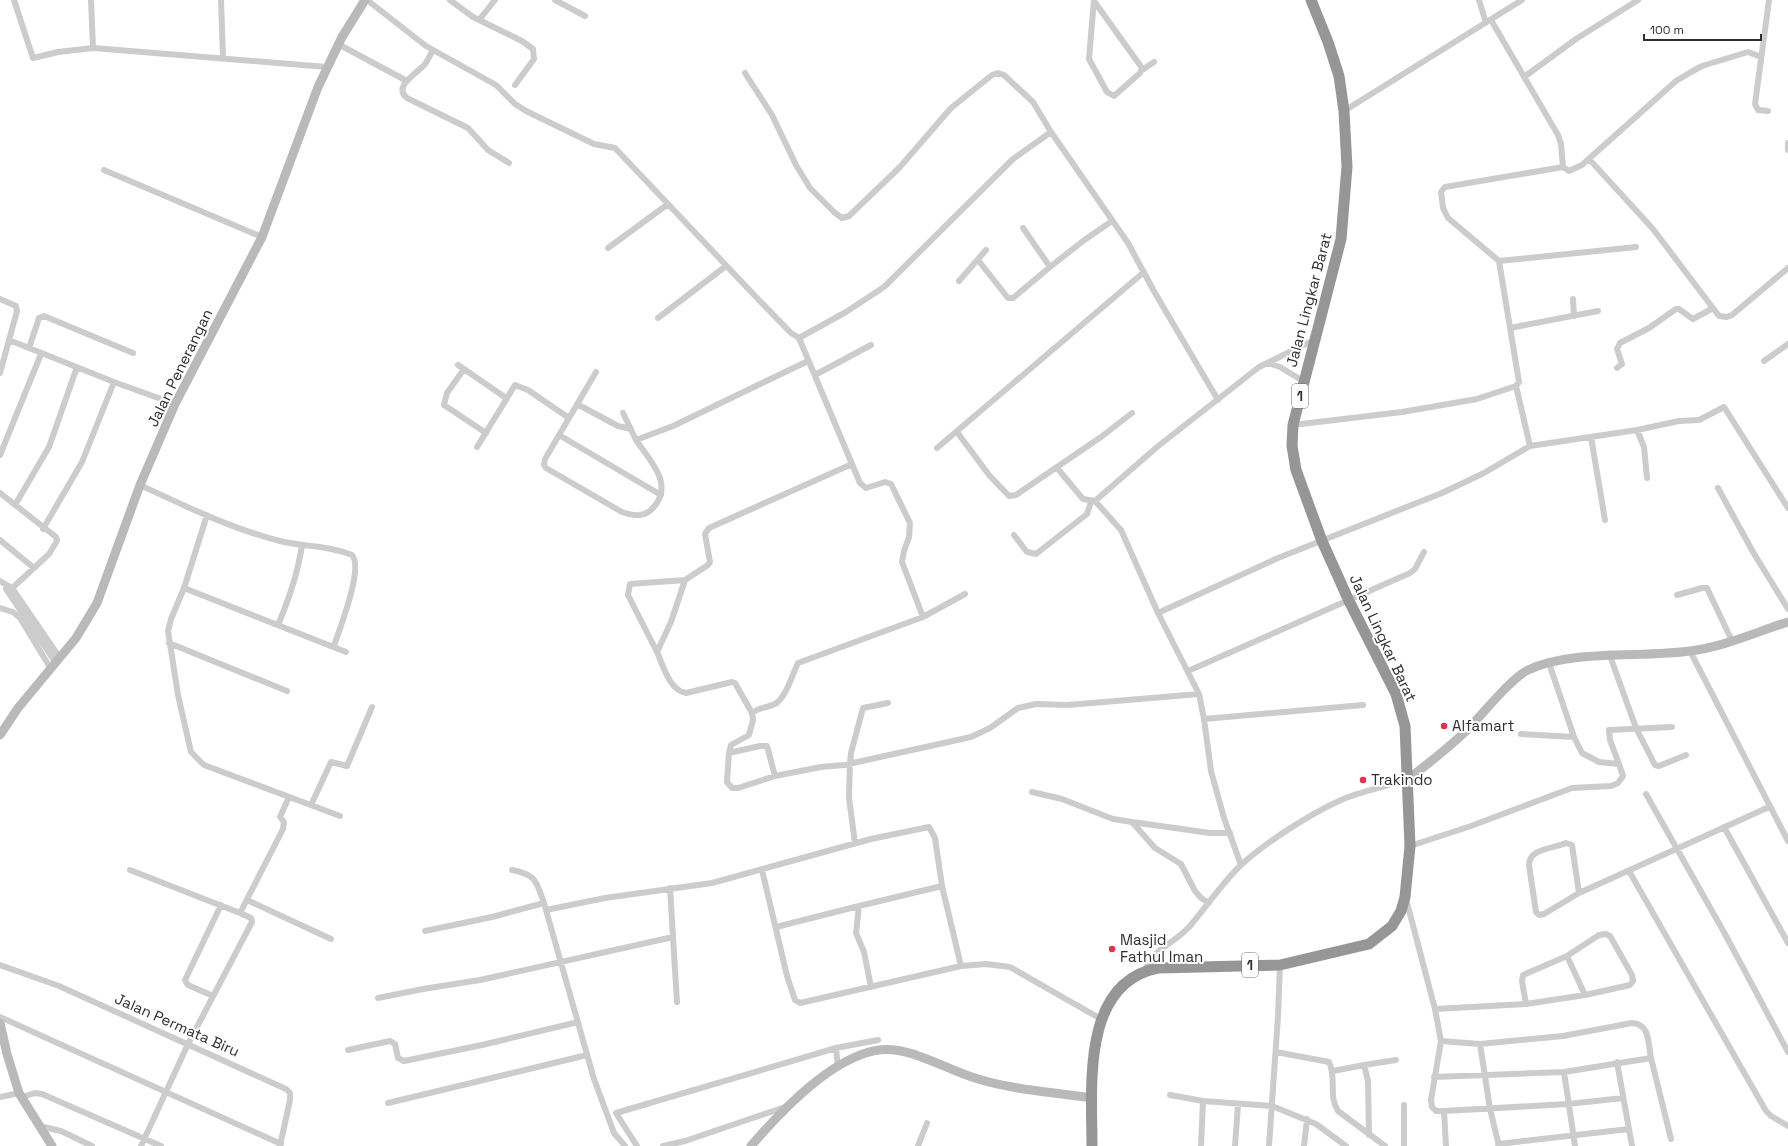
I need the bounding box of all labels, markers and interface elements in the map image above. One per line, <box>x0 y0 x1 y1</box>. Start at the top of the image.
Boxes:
scale bar <box>1644 16 1761 42</box>
text: 100 m <box>1650 22 1684 38</box>
street label: Jalan Lingkar Barat <box>1281 231 1336 369</box>
street label: Jalan Penerangan <box>143 306 216 430</box>
road number: 1 <box>1292 384 1308 408</box>
street label: Jalan Lingkar Barat <box>1346 571 1421 705</box>
place label: Alfamart <box>1452 716 1514 735</box>
marker: Alfamart <box>1439 721 1449 731</box>
place label: Trakindo <box>1371 770 1433 789</box>
marker: Trakindo <box>1358 775 1368 785</box>
place label: Masjid Fathul Iman <box>1120 930 1203 966</box>
marker: Masjid Fathul Iman <box>1107 944 1117 954</box>
road number: 1 <box>1242 953 1258 977</box>
street label: Jalan Permata Biru <box>112 988 243 1061</box>

